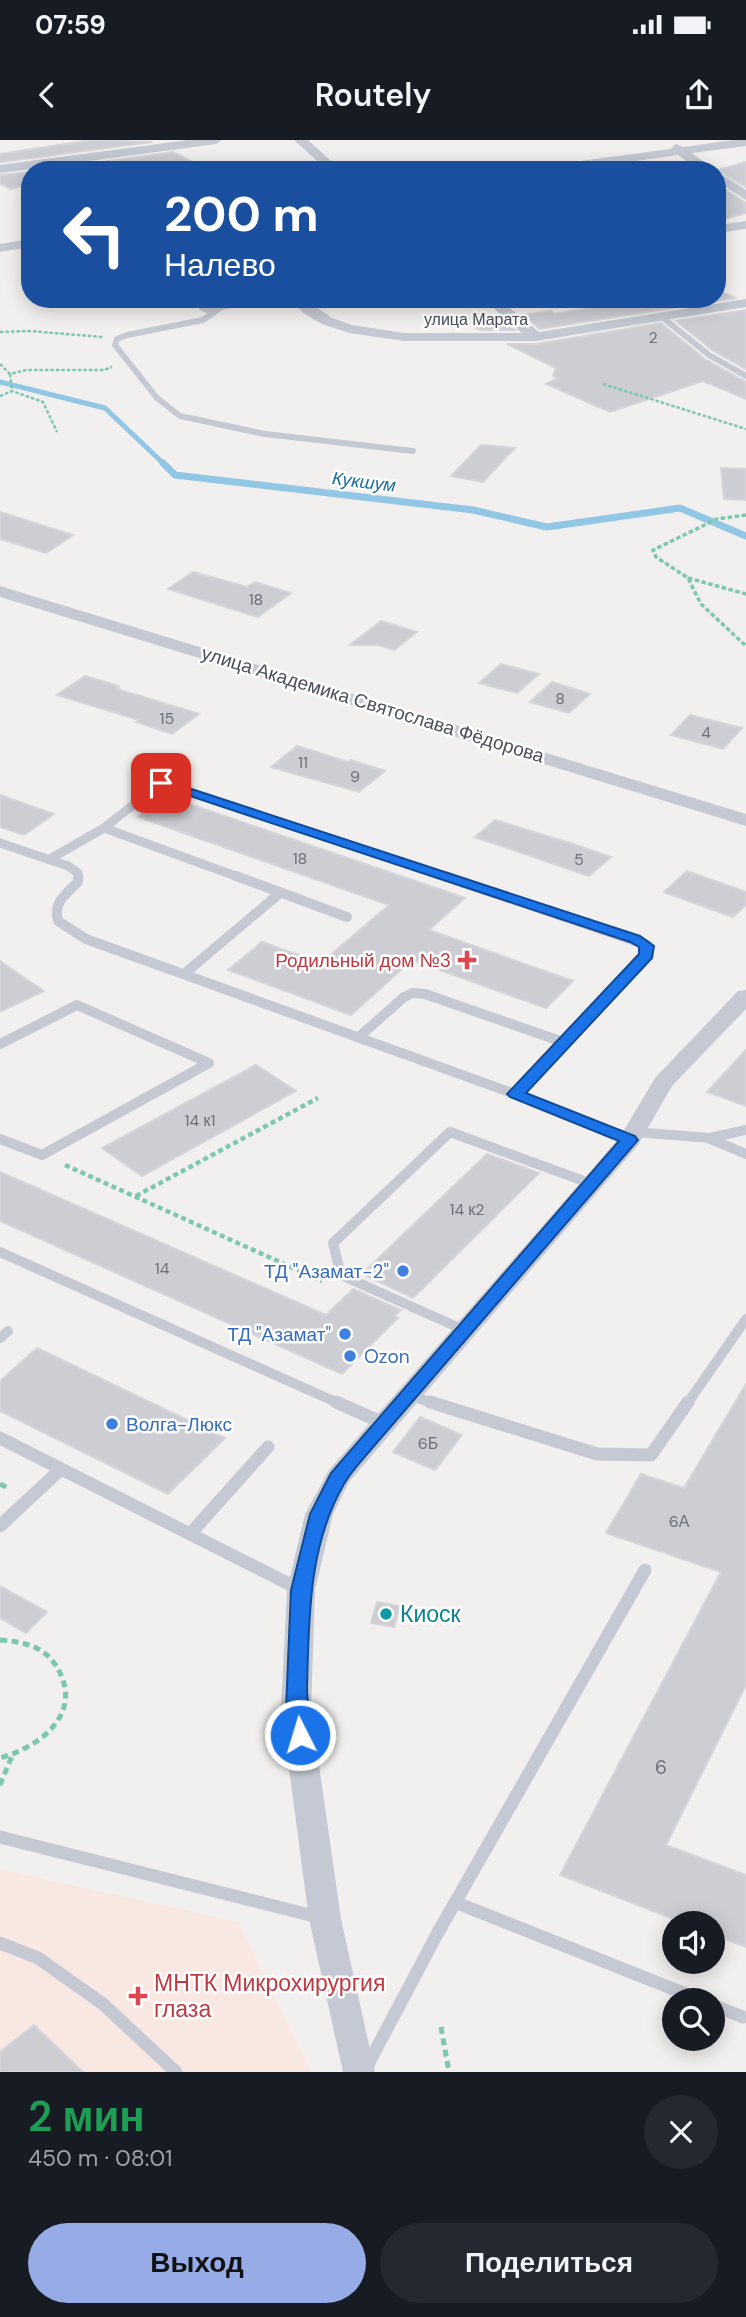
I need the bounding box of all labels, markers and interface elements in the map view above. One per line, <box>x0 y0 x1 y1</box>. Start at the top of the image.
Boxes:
text: 07:59 <box>35 8 106 42</box>
text: Routely <box>315 74 431 116</box>
icon: back <box>28 76 66 114</box>
icon: share <box>680 76 718 114</box>
text: 200 m <box>164 182 319 246</box>
icon: left <box>49 189 140 280</box>
text: Налево <box>164 244 276 286</box>
street label: улица Марата <box>424 309 528 330</box>
house number: 2 <box>648 327 658 348</box>
water label: Кукшум <box>331 466 397 498</box>
house number: 18 <box>249 589 263 610</box>
street label: улица Академика Святослава Фёдорова <box>199 640 548 769</box>
house number: 8 <box>555 688 565 709</box>
house number: 15 <box>160 708 174 729</box>
house number: 4 <box>701 722 711 743</box>
house number: 11 <box>298 752 308 773</box>
pin <box>131 753 191 813</box>
icon: arrive <box>142 764 180 802</box>
house number: 9 <box>350 766 360 787</box>
house number: 18 <box>293 848 307 869</box>
house number: 5 <box>574 849 584 870</box>
place label: Родильный дом №3 <box>275 948 451 973</box>
marker: Родильный дом №3 <box>457 950 477 970</box>
house number: 14 к1 <box>185 1110 215 1131</box>
house number: 14 к2 <box>449 1199 485 1220</box>
house number: 14 <box>155 1258 170 1279</box>
place label: ТД "Азамат-2" <box>264 1259 389 1284</box>
marker: ТД "Азамат-2" <box>395 1263 411 1279</box>
place label: ТД "Азамат" <box>227 1322 331 1347</box>
marker: ТД "Азамат" <box>337 1326 353 1342</box>
place label: Ozon <box>364 1344 410 1369</box>
marker: Ozon <box>342 1348 358 1364</box>
place label: Волга-Люкс <box>126 1412 232 1437</box>
marker: Волга-Люкс <box>104 1416 120 1432</box>
house number: 6Б <box>418 1433 438 1454</box>
house number: 6А <box>669 1511 690 1532</box>
place label: Киоск <box>400 1599 462 1629</box>
marker: Киоск <box>378 1606 394 1622</box>
position arrow <box>263 1698 337 1772</box>
house number: 6 <box>655 1755 667 1780</box>
map controls <box>662 1911 725 2051</box>
button: sound <box>662 1911 725 1974</box>
place label: МНТК Микрохирургия глаза <box>154 1968 385 2024</box>
marker: МНТК Микрохирургия глаза <box>128 1986 148 2006</box>
button: search <box>662 1988 725 2051</box>
text: 2 мин <box>28 2089 145 2144</box>
button: close <box>644 2095 718 2169</box>
text: 450 m · 08:01 <box>28 2143 172 2173</box>
button: Выход <box>28 2223 366 2303</box>
button: Поделиться <box>380 2223 718 2303</box>

